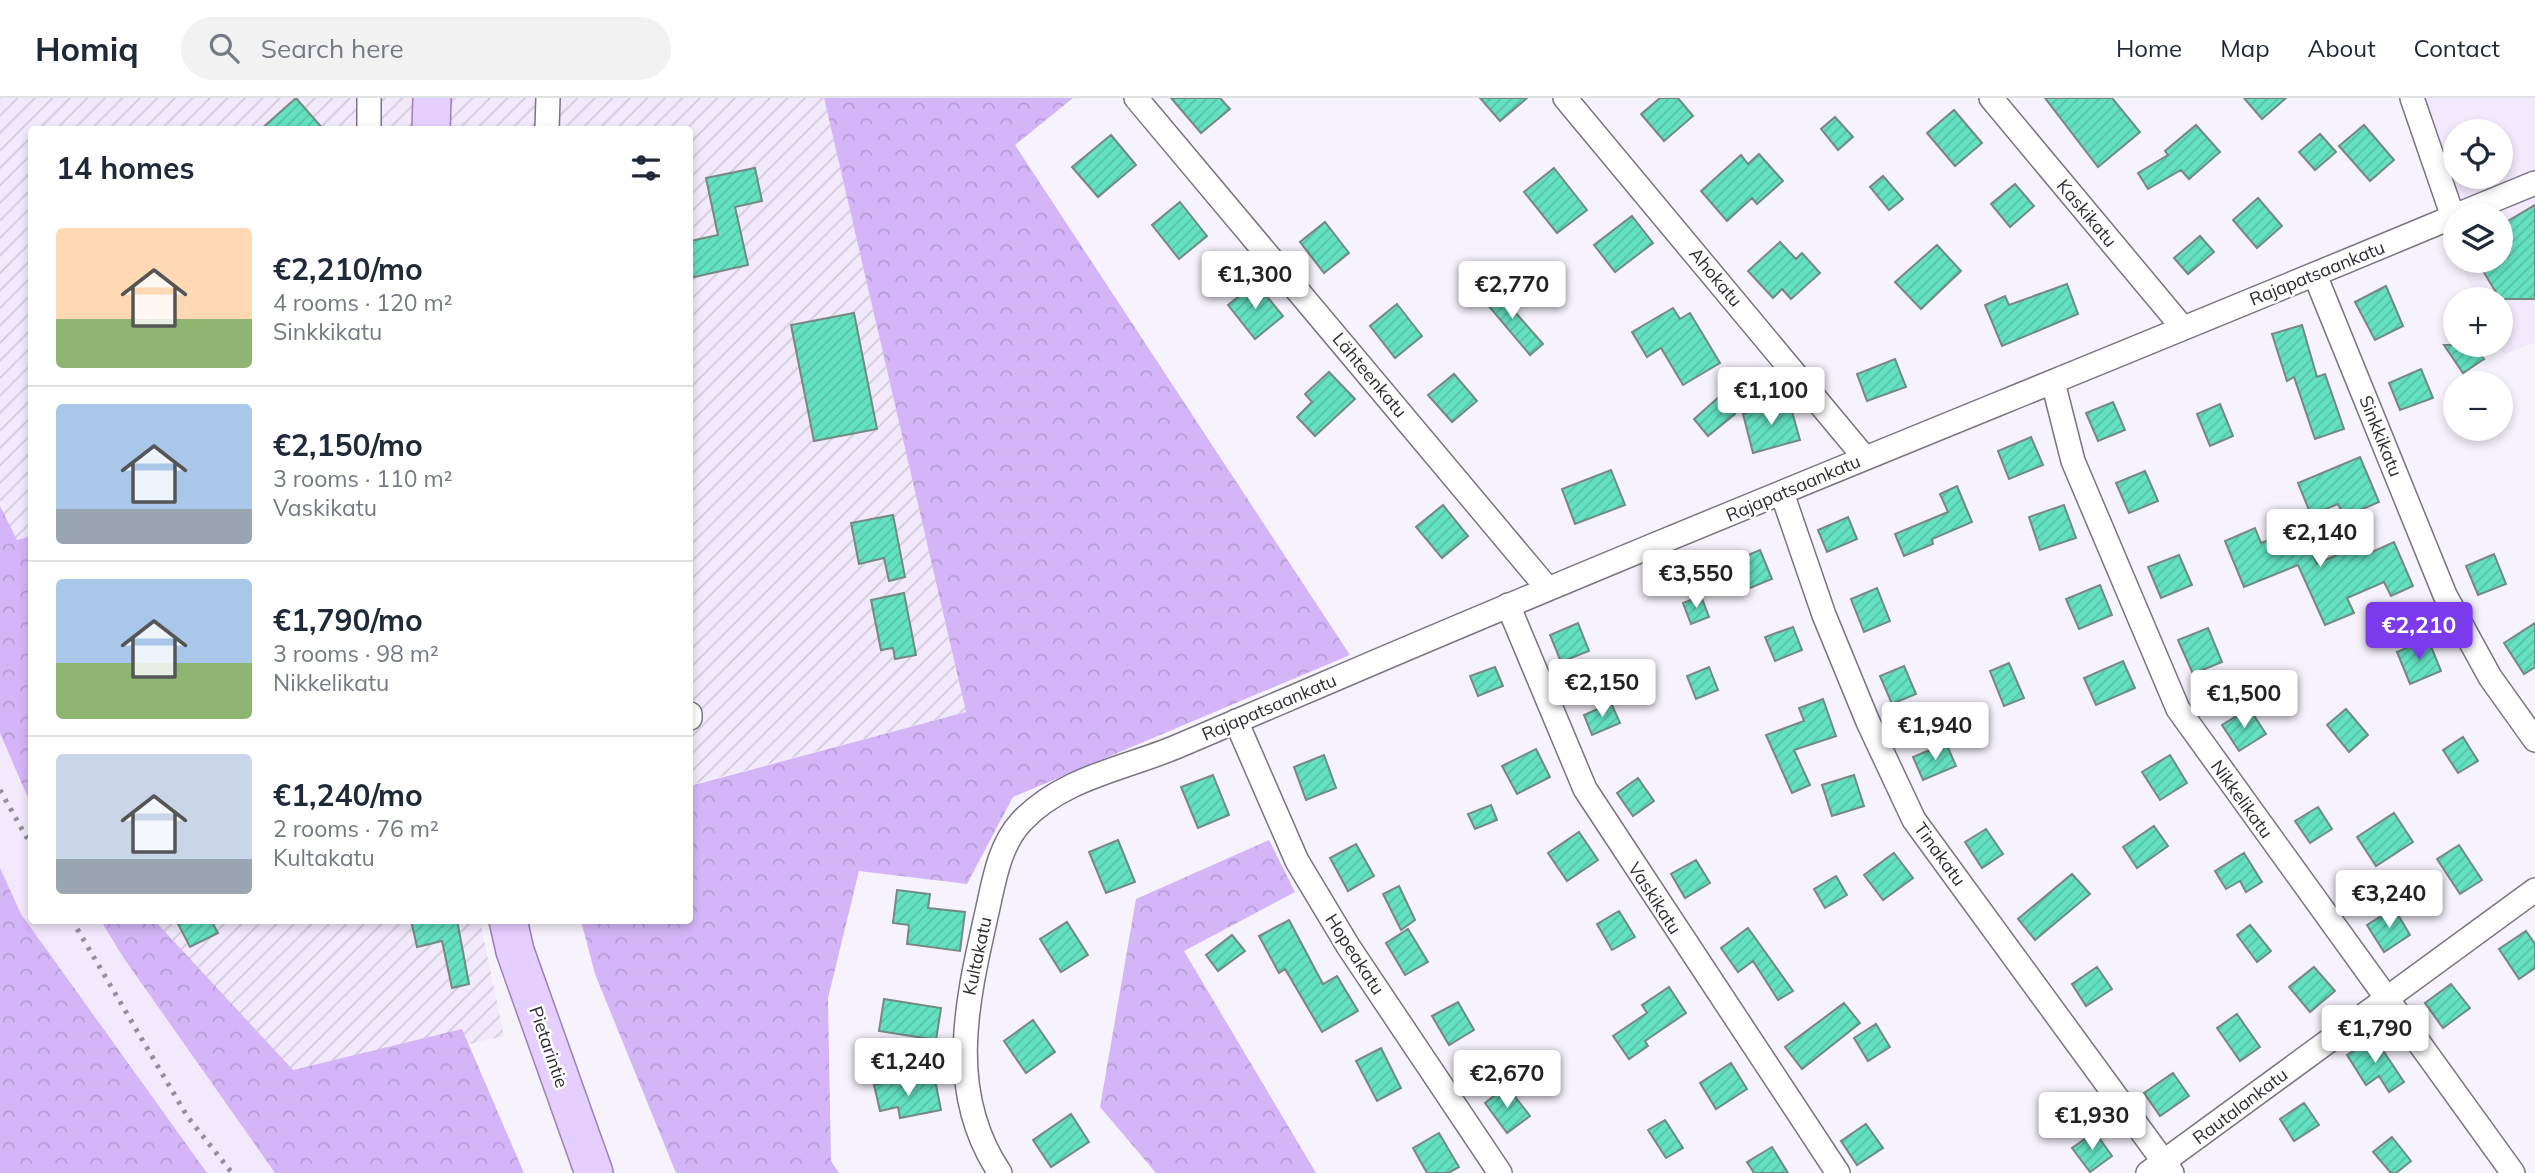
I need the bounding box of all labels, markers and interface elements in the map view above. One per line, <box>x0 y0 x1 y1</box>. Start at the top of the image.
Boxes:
search box <box>181 17 671 80</box>
text: Homiq <box>35 28 139 69</box>
icon: search <box>205 29 243 67</box>
text: Search here <box>261 32 404 65</box>
text: Home <box>2116 33 2182 63</box>
text: Map <box>2220 33 2270 63</box>
text: About <box>2308 33 2376 63</box>
text: Contact <box>2414 33 2500 63</box>
map controls <box>2443 119 2513 441</box>
button: locate <box>2443 119 2513 189</box>
text: 14 homes <box>56 149 195 187</box>
icon: filters <box>627 149 665 187</box>
street label: Kaskikatu <box>2052 174 2122 252</box>
button: layers <box>2443 203 2513 273</box>
street label: Rajapatsaankatu <box>2246 235 2388 311</box>
street label: Ahokatu <box>1684 243 1748 311</box>
text: €2,210/mo <box>273 250 423 288</box>
pin: €1,300 <box>1198 252 1312 311</box>
icon: home <box>112 256 196 340</box>
text: €1,300 <box>1218 259 1292 288</box>
pin: €2,770 <box>1455 262 1569 321</box>
text: €2,770 <box>1475 269 1549 298</box>
button: + <box>2443 287 2513 357</box>
text: 4 rooms · 120 m² <box>273 288 453 317</box>
text: Sinkkikatu <box>273 317 382 346</box>
street label: Lähteenkatu <box>1328 328 1412 422</box>
pin: €1,100 <box>1714 368 1828 427</box>
button: − <box>2443 371 2513 441</box>
text: €1,100 <box>1734 375 1808 404</box>
street label: Sinkkikatu <box>2354 392 2408 480</box>
text: €2,150/mo <box>273 426 423 464</box>
icon: home <box>112 432 196 516</box>
street label: Rajapatsaankatu <box>1722 449 1864 527</box>
text: 3 rooms · 110 m² <box>273 464 453 493</box>
text: Vaskikatu <box>273 493 377 522</box>
pin: €2,140 <box>2263 510 2377 569</box>
text: €2,140 <box>2283 517 2357 546</box>
pin: €3,550 <box>1639 550 1753 610</box>
text: €3,550 <box>1659 558 1733 587</box>
text: €1,790/mo <box>273 601 423 639</box>
pin: €2,210 <box>2362 602 2476 662</box>
icon: home <box>112 607 196 691</box>
text: €2,210 <box>2382 610 2456 639</box>
text: 3 rooms · 98 m² <box>273 639 439 668</box>
pin: €2,150 <box>1545 660 1659 719</box>
text: €2,150 <box>1565 667 1639 696</box>
text: Nikkelikatu <box>273 668 389 697</box>
street label: Rajapatsaankatu <box>1198 668 1340 746</box>
pin: €1,500 <box>2187 670 2301 730</box>
text: €1,500 <box>2207 678 2281 707</box>
pin: €1,940 <box>1878 702 1992 762</box>
text: €1,940 <box>1898 710 1972 739</box>
street label: Nikkelikatu <box>2206 755 2278 843</box>
text: €1,240/mo <box>273 776 423 814</box>
icon: home <box>112 782 196 866</box>
text: 2 rooms · 76 m² <box>273 814 439 843</box>
street label: Tinakatu <box>1909 818 1971 890</box>
text: Kultakatu <box>273 843 375 872</box>
street label: Vaskikatu <box>1623 858 1687 938</box>
pin: €3,240 <box>2332 870 2446 930</box>
text: €3,240 <box>2352 878 2426 907</box>
street label: Hopeakatu <box>1320 909 1390 999</box>
street label: Kultakatu <box>957 915 997 997</box>
street label: Pietarintie <box>524 1003 574 1091</box>
pin: €1,790 <box>2318 1006 2432 1065</box>
text: €1,790 <box>2338 1013 2412 1042</box>
pin: €1,240 <box>851 1038 965 1098</box>
text: €1,240 <box>871 1046 945 1075</box>
pin: €2,670 <box>1450 1051 1564 1110</box>
text: €2,670 <box>1470 1058 1544 1087</box>
street label: Rautalankatu <box>2188 1063 2292 1149</box>
pin: €1,930 <box>2035 1093 2149 1152</box>
text: €1,930 <box>2055 1100 2129 1129</box>

